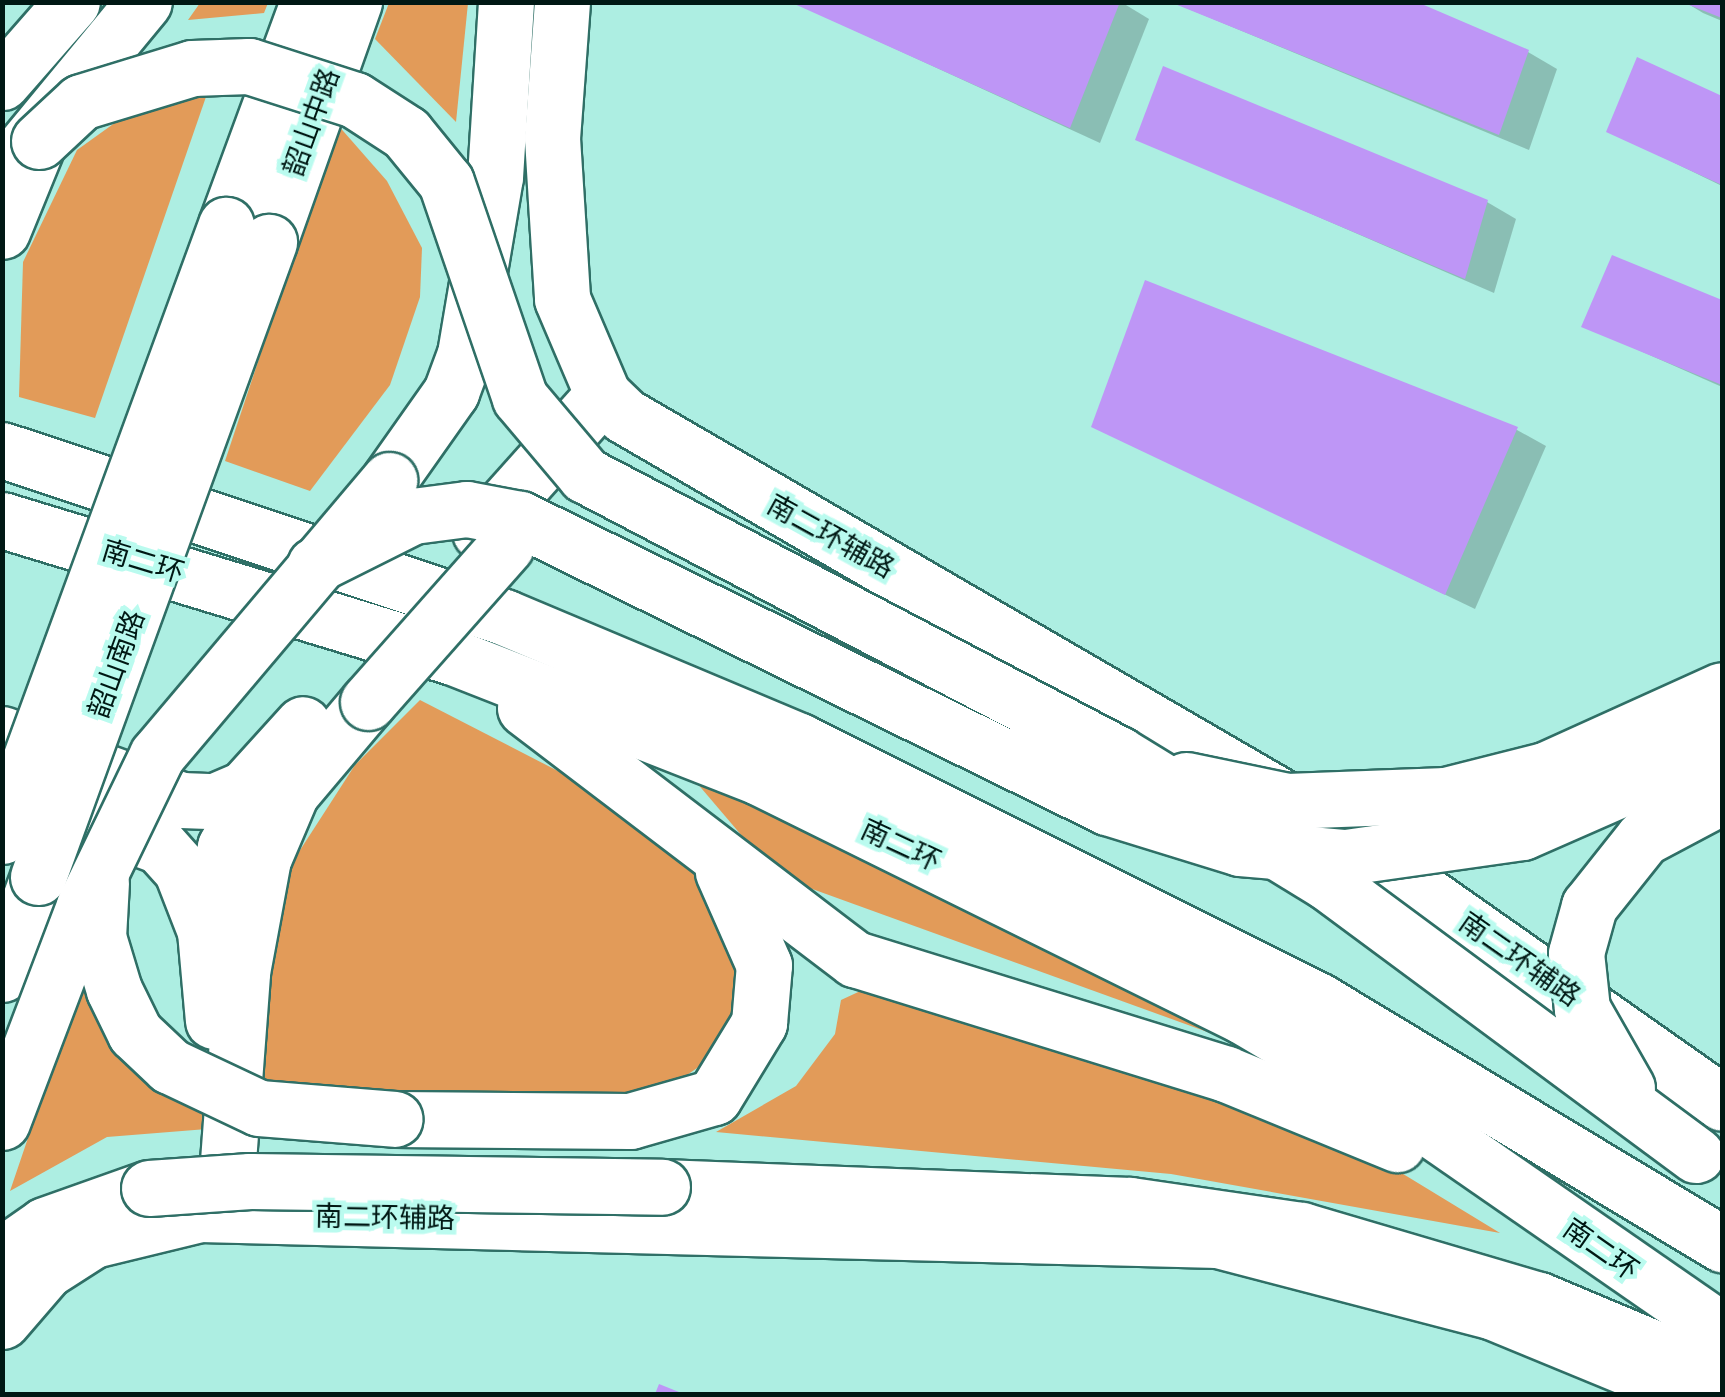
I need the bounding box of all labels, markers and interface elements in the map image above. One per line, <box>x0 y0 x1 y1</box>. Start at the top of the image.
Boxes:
street label: 韶山中路 <box>276 64 346 180</box>
street label: 南二环辅路 <box>762 487 900 585</box>
street label: 南二环 <box>98 533 188 589</box>
street label: 韶山南路 <box>81 606 151 722</box>
street label: 南二环 <box>856 812 946 878</box>
street label: 南二环辅路 <box>1453 905 1587 1013</box>
street label: 南二环辅路 <box>315 1199 455 1235</box>
street label: 南二环 <box>1557 1211 1645 1287</box>

